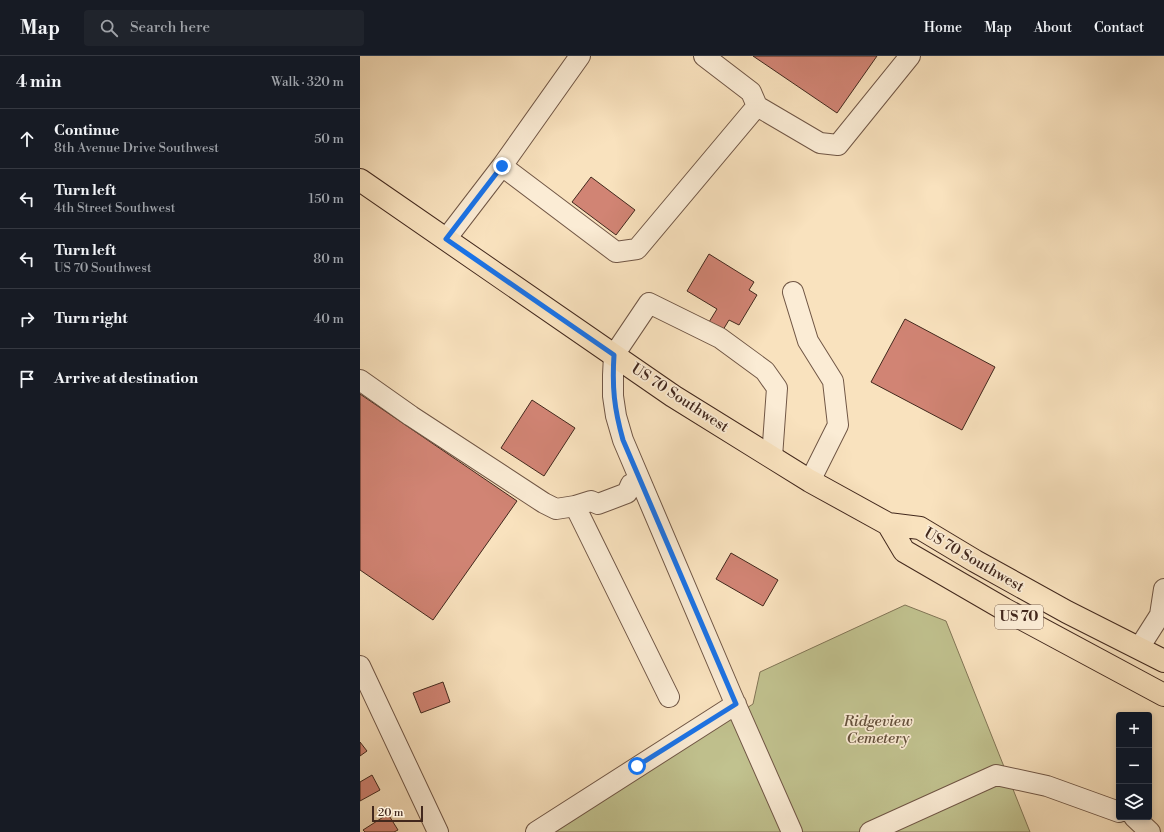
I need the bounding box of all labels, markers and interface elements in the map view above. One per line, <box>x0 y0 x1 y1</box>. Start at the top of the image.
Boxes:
search box <box>84 10 364 46</box>
text: Map <box>20 16 60 40</box>
icon: search <box>98 17 120 39</box>
text: Search here <box>130 18 210 37</box>
text: Home <box>924 19 962 37</box>
text: Map <box>984 19 1012 37</box>
text: About <box>1034 19 1072 37</box>
text: Contact <box>1094 19 1144 37</box>
text: 4 min <box>16 71 61 93</box>
text: Walk · 320 m <box>271 74 344 90</box>
text: Continue <box>54 121 119 140</box>
icon: ahead <box>16 128 38 150</box>
text: 50 m <box>314 131 344 147</box>
text: 8th Avenue Drive Southwest <box>54 140 219 156</box>
route end <box>493 157 511 175</box>
text: Turn left <box>54 181 116 200</box>
icon: left <box>16 188 38 210</box>
text: 150 m <box>309 191 344 207</box>
text: 4th Street Southwest <box>54 200 175 216</box>
text: Turn left <box>54 241 116 260</box>
icon: left <box>16 248 38 270</box>
text: 80 m <box>313 251 344 267</box>
text: US 70 Southwest <box>54 260 152 276</box>
icon: right <box>16 308 38 330</box>
text: Turn right <box>54 309 128 328</box>
text: 40 m <box>314 311 344 327</box>
street label: US 70 Southwest <box>628 359 733 437</box>
icon: arrive <box>16 368 38 390</box>
text: Arrive at destination <box>54 369 198 388</box>
street label: US 70 Southwest <box>921 524 1028 597</box>
road number: US 70 <box>995 605 1043 629</box>
park label: Ridgeview Cemetery <box>843 712 913 748</box>
map controls <box>1116 712 1152 820</box>
button: + <box>1116 712 1152 748</box>
button: − <box>1116 748 1152 784</box>
route start <box>628 757 646 775</box>
button: layers <box>1116 784 1152 820</box>
scale bar <box>372 804 423 823</box>
text: 20 m <box>378 806 403 820</box>

